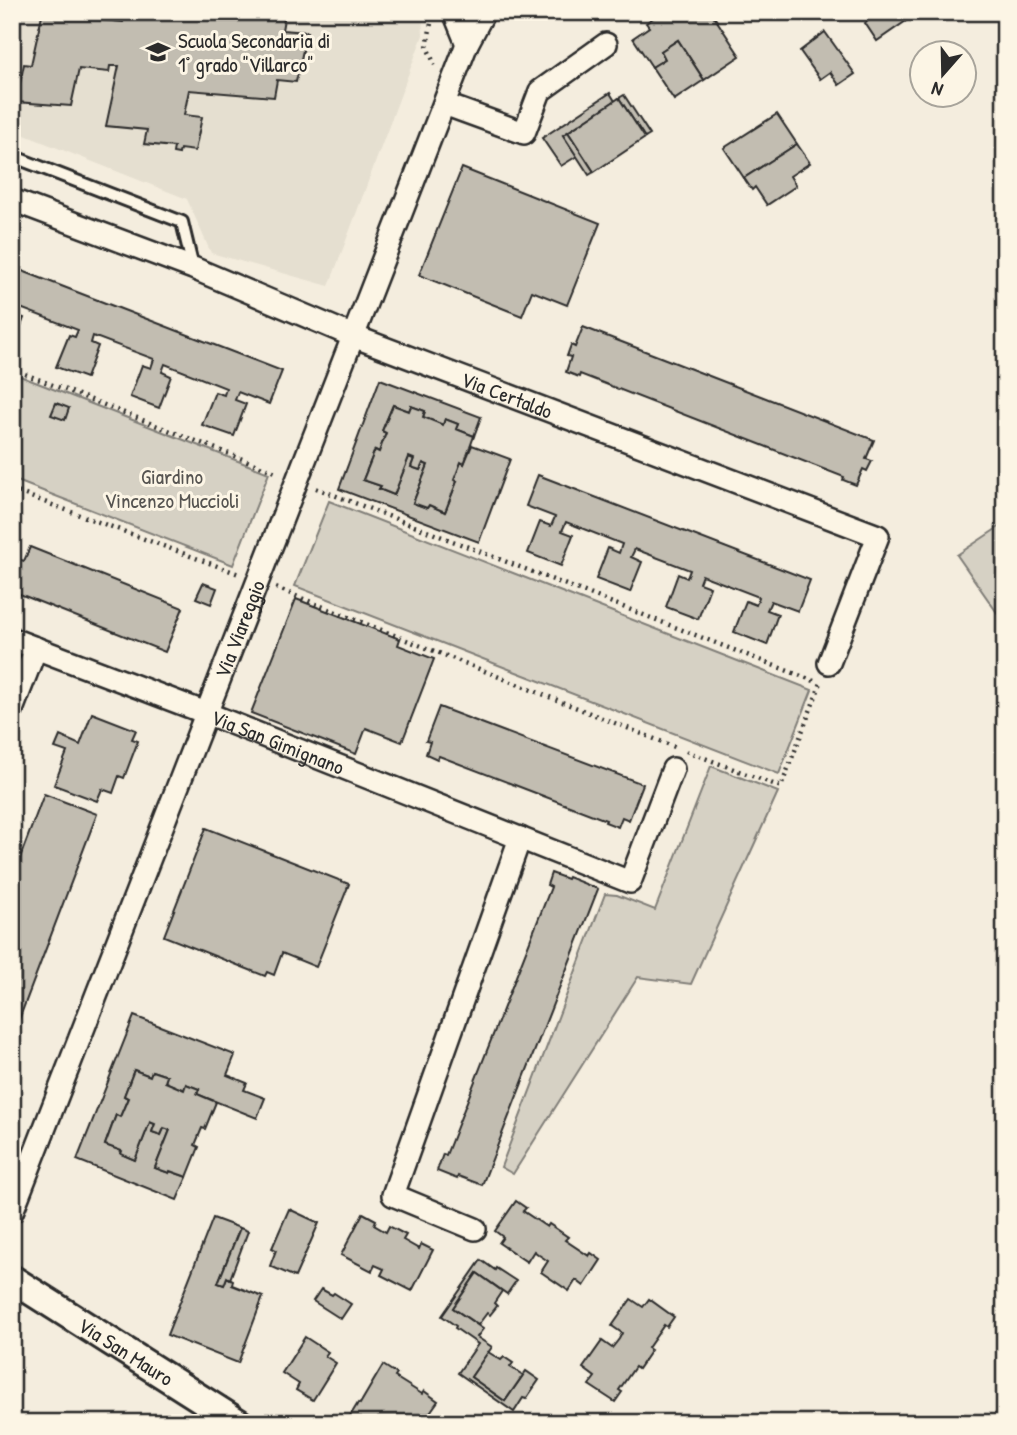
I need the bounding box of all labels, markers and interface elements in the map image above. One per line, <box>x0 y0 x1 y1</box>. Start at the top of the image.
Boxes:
place label: Scuola Secondaria di 1° grado "Villarco" <box>178 26 331 79</box>
school or university icon: Scuola Secondaria di 1° grado "Villarco" <box>144 38 172 66</box>
north arrow <box>908 38 978 108</box>
text: N <box>928 76 946 104</box>
street label: Via Certaldo <box>457 364 557 425</box>
park label: Giardino Vincenzo Muccioli <box>105 462 239 515</box>
street label: Via Viareggio <box>207 576 271 682</box>
street label: Via San Gimignano <box>207 702 349 781</box>
street label: Via San Mauro <box>73 1310 179 1392</box>

